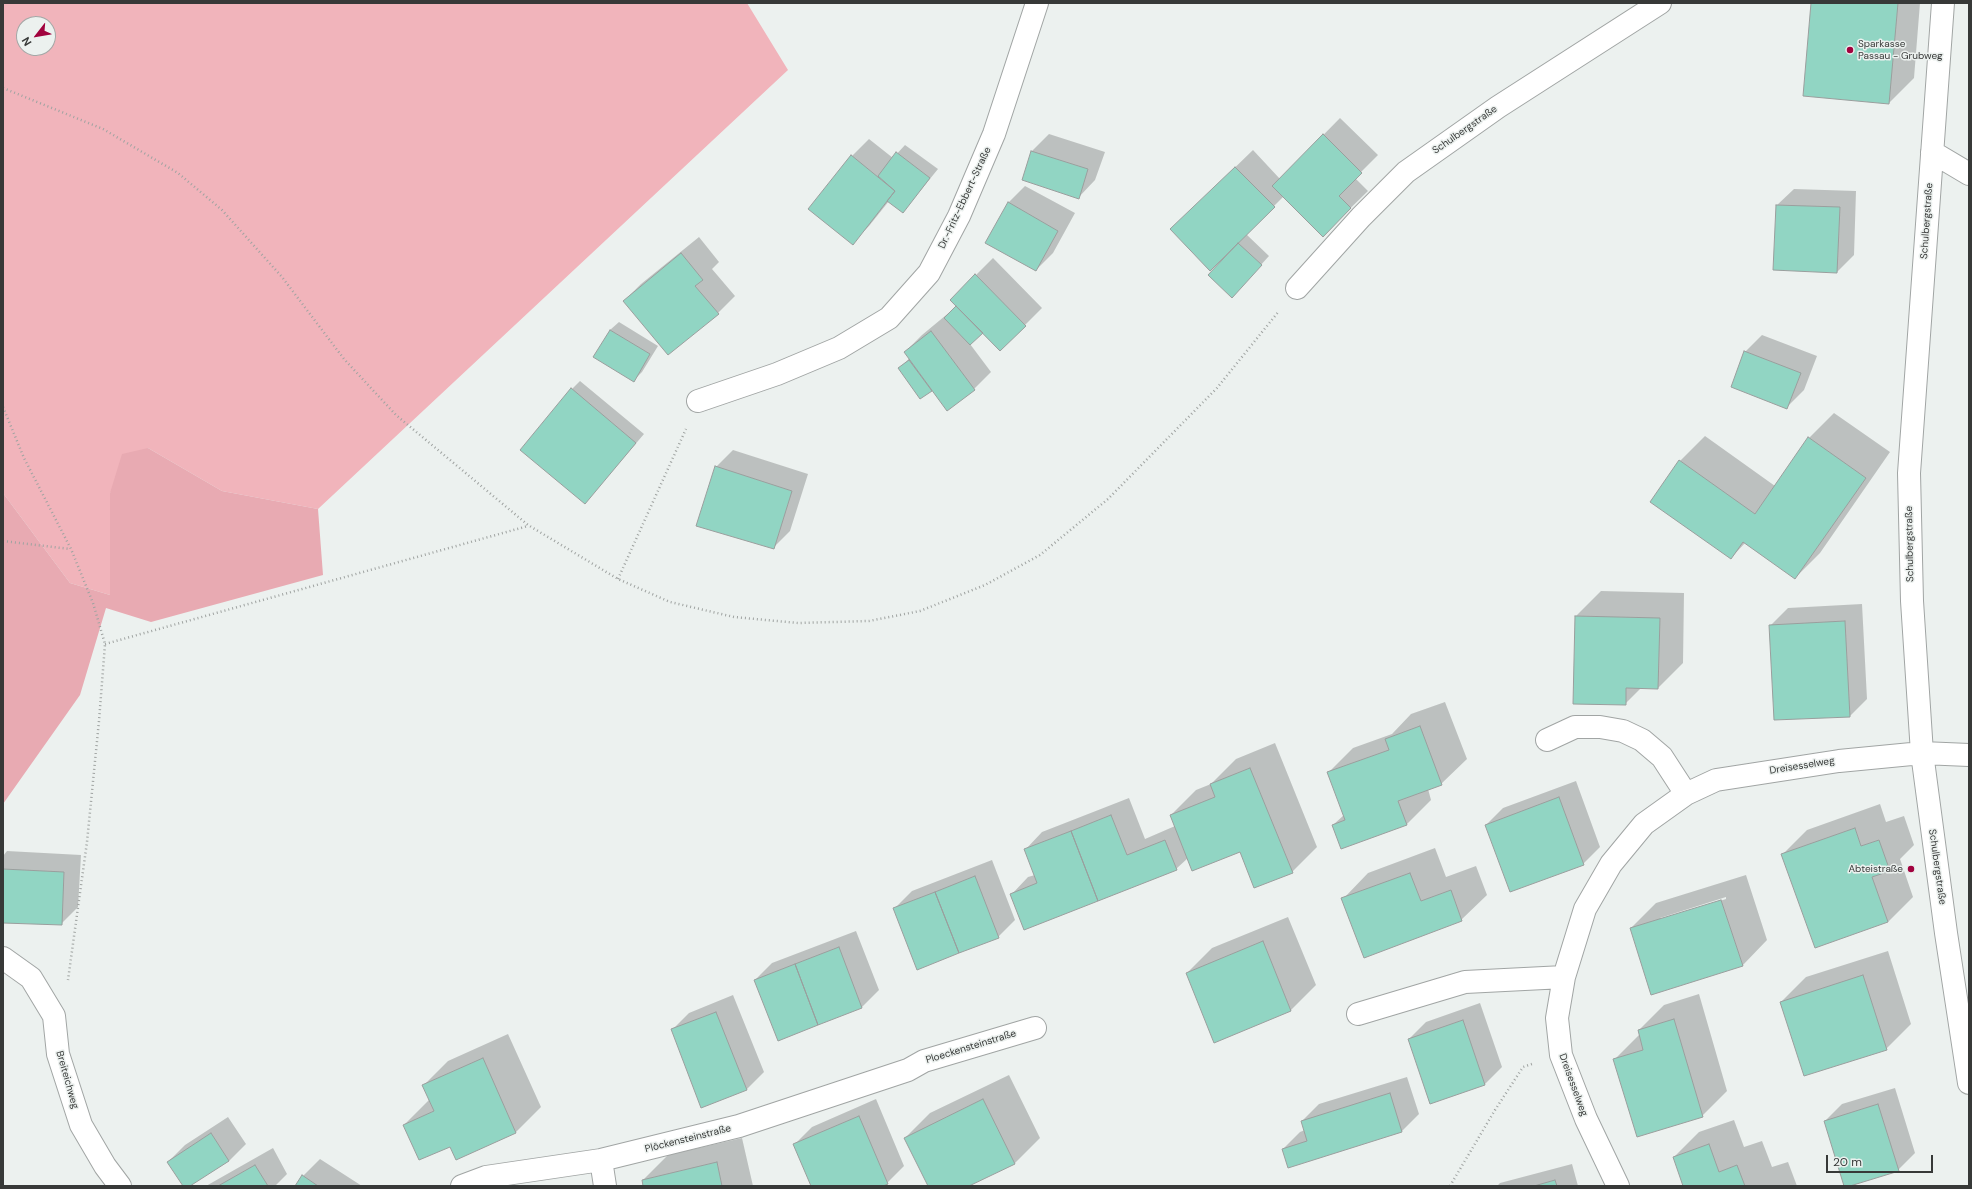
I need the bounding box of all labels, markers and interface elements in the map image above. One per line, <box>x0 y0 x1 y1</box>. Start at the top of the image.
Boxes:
north arrow <box>16 16 56 56</box>
text: N <box>19 35 35 49</box>
place label: Sparkasse Passau - Grubweg <box>1858 38 1943 62</box>
marker: Sparkasse Passau - Grubweg <box>1845 45 1855 55</box>
street label: Schulbergstraße <box>1430 103 1500 157</box>
street label: Dr.-Fritz-Ebbert-Straße <box>936 145 994 251</box>
street label: Schulbergstraße <box>1918 183 1936 259</box>
street label: Schulbergstraße <box>1903 506 1917 582</box>
street label: Dreisesselweg <box>1769 755 1835 777</box>
street label: Schulbergstraße <box>1926 828 1948 906</box>
place label: Abteistraße <box>1848 863 1903 875</box>
marker: Abteistraße <box>1906 864 1916 874</box>
street label: Ploeckensteinstraße <box>924 1028 1018 1066</box>
street label: Breiteichweg <box>53 1050 81 1110</box>
street label: Dreisesselweg <box>1556 1052 1590 1118</box>
street label: Plöckensteinstraße <box>644 1123 732 1155</box>
scale bar <box>1828 1147 1935 1173</box>
text: 20 m <box>1833 1154 1862 1170</box>

